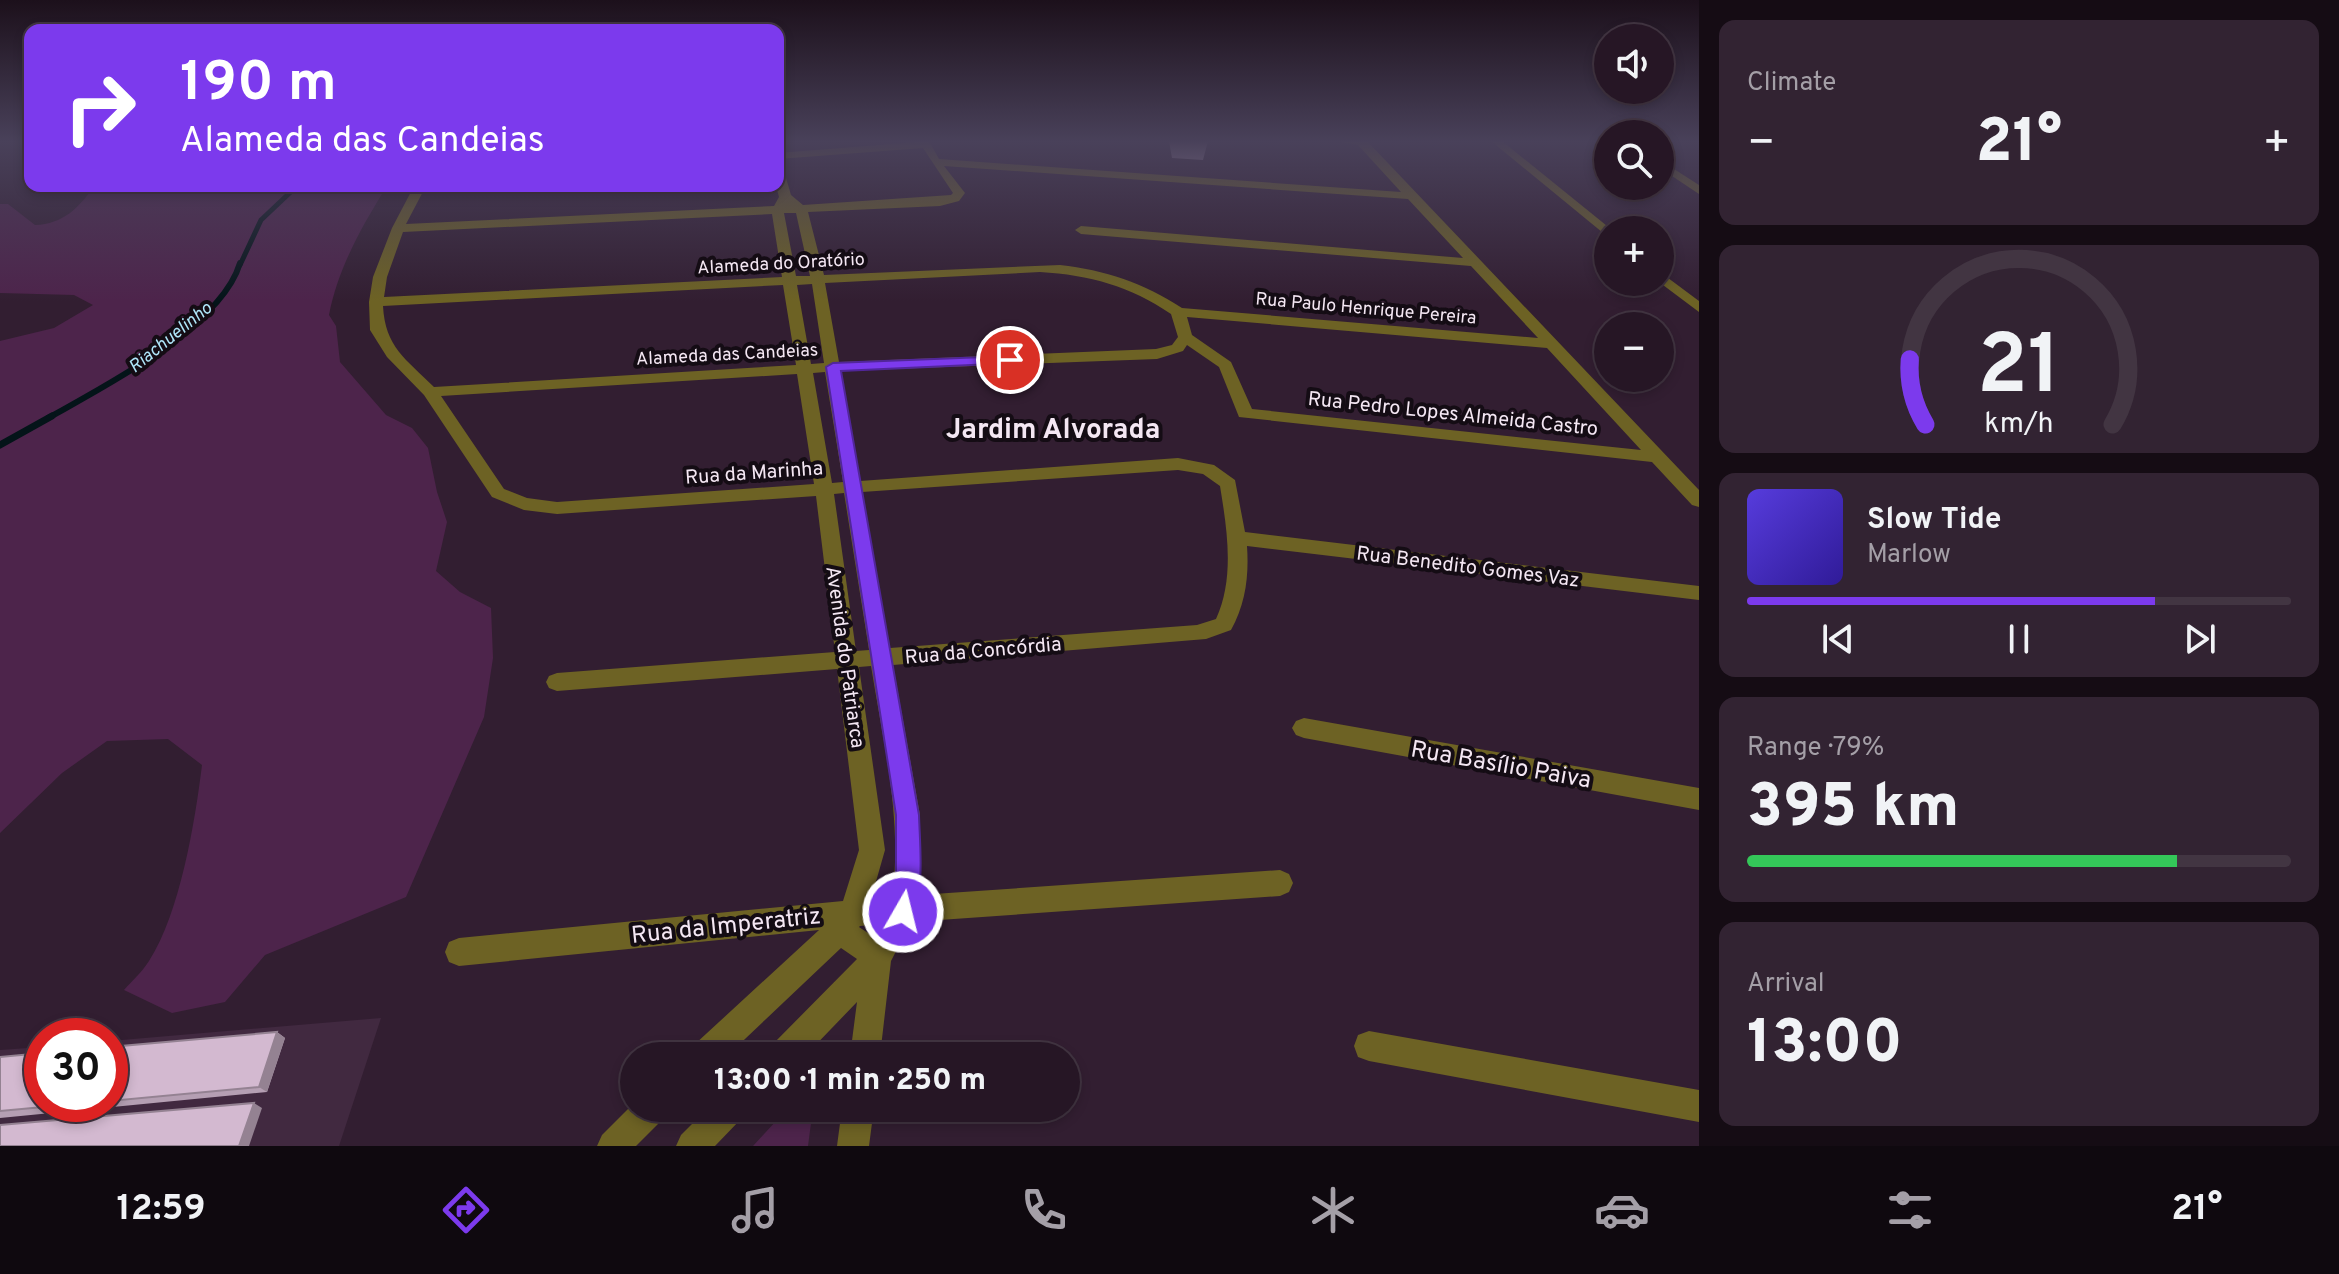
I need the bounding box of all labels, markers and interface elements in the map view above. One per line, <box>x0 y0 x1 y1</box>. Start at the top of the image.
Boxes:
map controls <box>1594 24 1674 392</box>
button: sound <box>1594 24 1674 104</box>
text: 190 m <box>180 50 337 120</box>
icon: right <box>48 56 152 160</box>
text: Climate <box>1747 67 1836 100</box>
text: 21° <box>1976 107 2062 183</box>
text: − <box>1747 117 1775 173</box>
text: + <box>2263 117 2291 173</box>
text: Alameda das Candeias <box>180 119 545 165</box>
button: search <box>1594 120 1674 200</box>
button: + <box>1594 216 1674 296</box>
street label: Alameda do Oratório <box>697 249 865 280</box>
street label: Rua Paulo Henrique Pereira <box>1254 288 1477 331</box>
water label: Riachuelinho <box>124 297 218 379</box>
button: − <box>1594 312 1674 392</box>
text: 21 <box>1977 317 2061 422</box>
pin <box>976 326 1044 394</box>
icon: arrive <box>988 338 1032 382</box>
street label: Alameda das Candeias <box>635 339 819 372</box>
street label: Rua Pedro Lopes Almeida Castro <box>1306 387 1599 443</box>
text: km/h <box>1984 407 2054 443</box>
district label: Jardim Alvorada <box>946 413 1160 449</box>
street label: Rua da Marinha <box>684 456 824 492</box>
text: Slow Tide <box>1867 502 2001 539</box>
text: Marlow <box>1867 539 1951 572</box>
street label: Rua Benedito Gomes Vaz <box>1355 541 1581 595</box>
street label: Avenida do Patriarca <box>818 564 870 750</box>
icon: previous <box>1816 617 1860 661</box>
icon: pause <box>1997 617 2041 661</box>
icon: next <box>2178 617 2222 661</box>
street label: Rua da Concórdia <box>904 632 1063 672</box>
text: Range · 79% <box>1747 732 1884 765</box>
street label: Rua Basílio Paiva <box>1408 735 1593 797</box>
text: 395 km <box>1747 772 1959 848</box>
position arrow <box>861 870 945 954</box>
street label: Rua da Imperatriz <box>630 902 822 952</box>
text: Arrival <box>1747 968 1825 1001</box>
text: 13:00 <box>1747 1008 1902 1084</box>
speed limit sign: 30 <box>24 1018 128 1122</box>
text: 13:00 · 1 min · 250 m <box>714 1063 986 1100</box>
icon: directions <box>438 1182 494 1238</box>
icon: music <box>727 1182 783 1238</box>
icon: phone <box>1016 1182 1072 1238</box>
icon: climate <box>1305 1182 1361 1238</box>
icon: car <box>1594 1182 1650 1238</box>
icon: filters <box>1882 1182 1938 1238</box>
text: 12:59 <box>116 1187 206 1233</box>
text: 21° <box>2171 1187 2223 1233</box>

